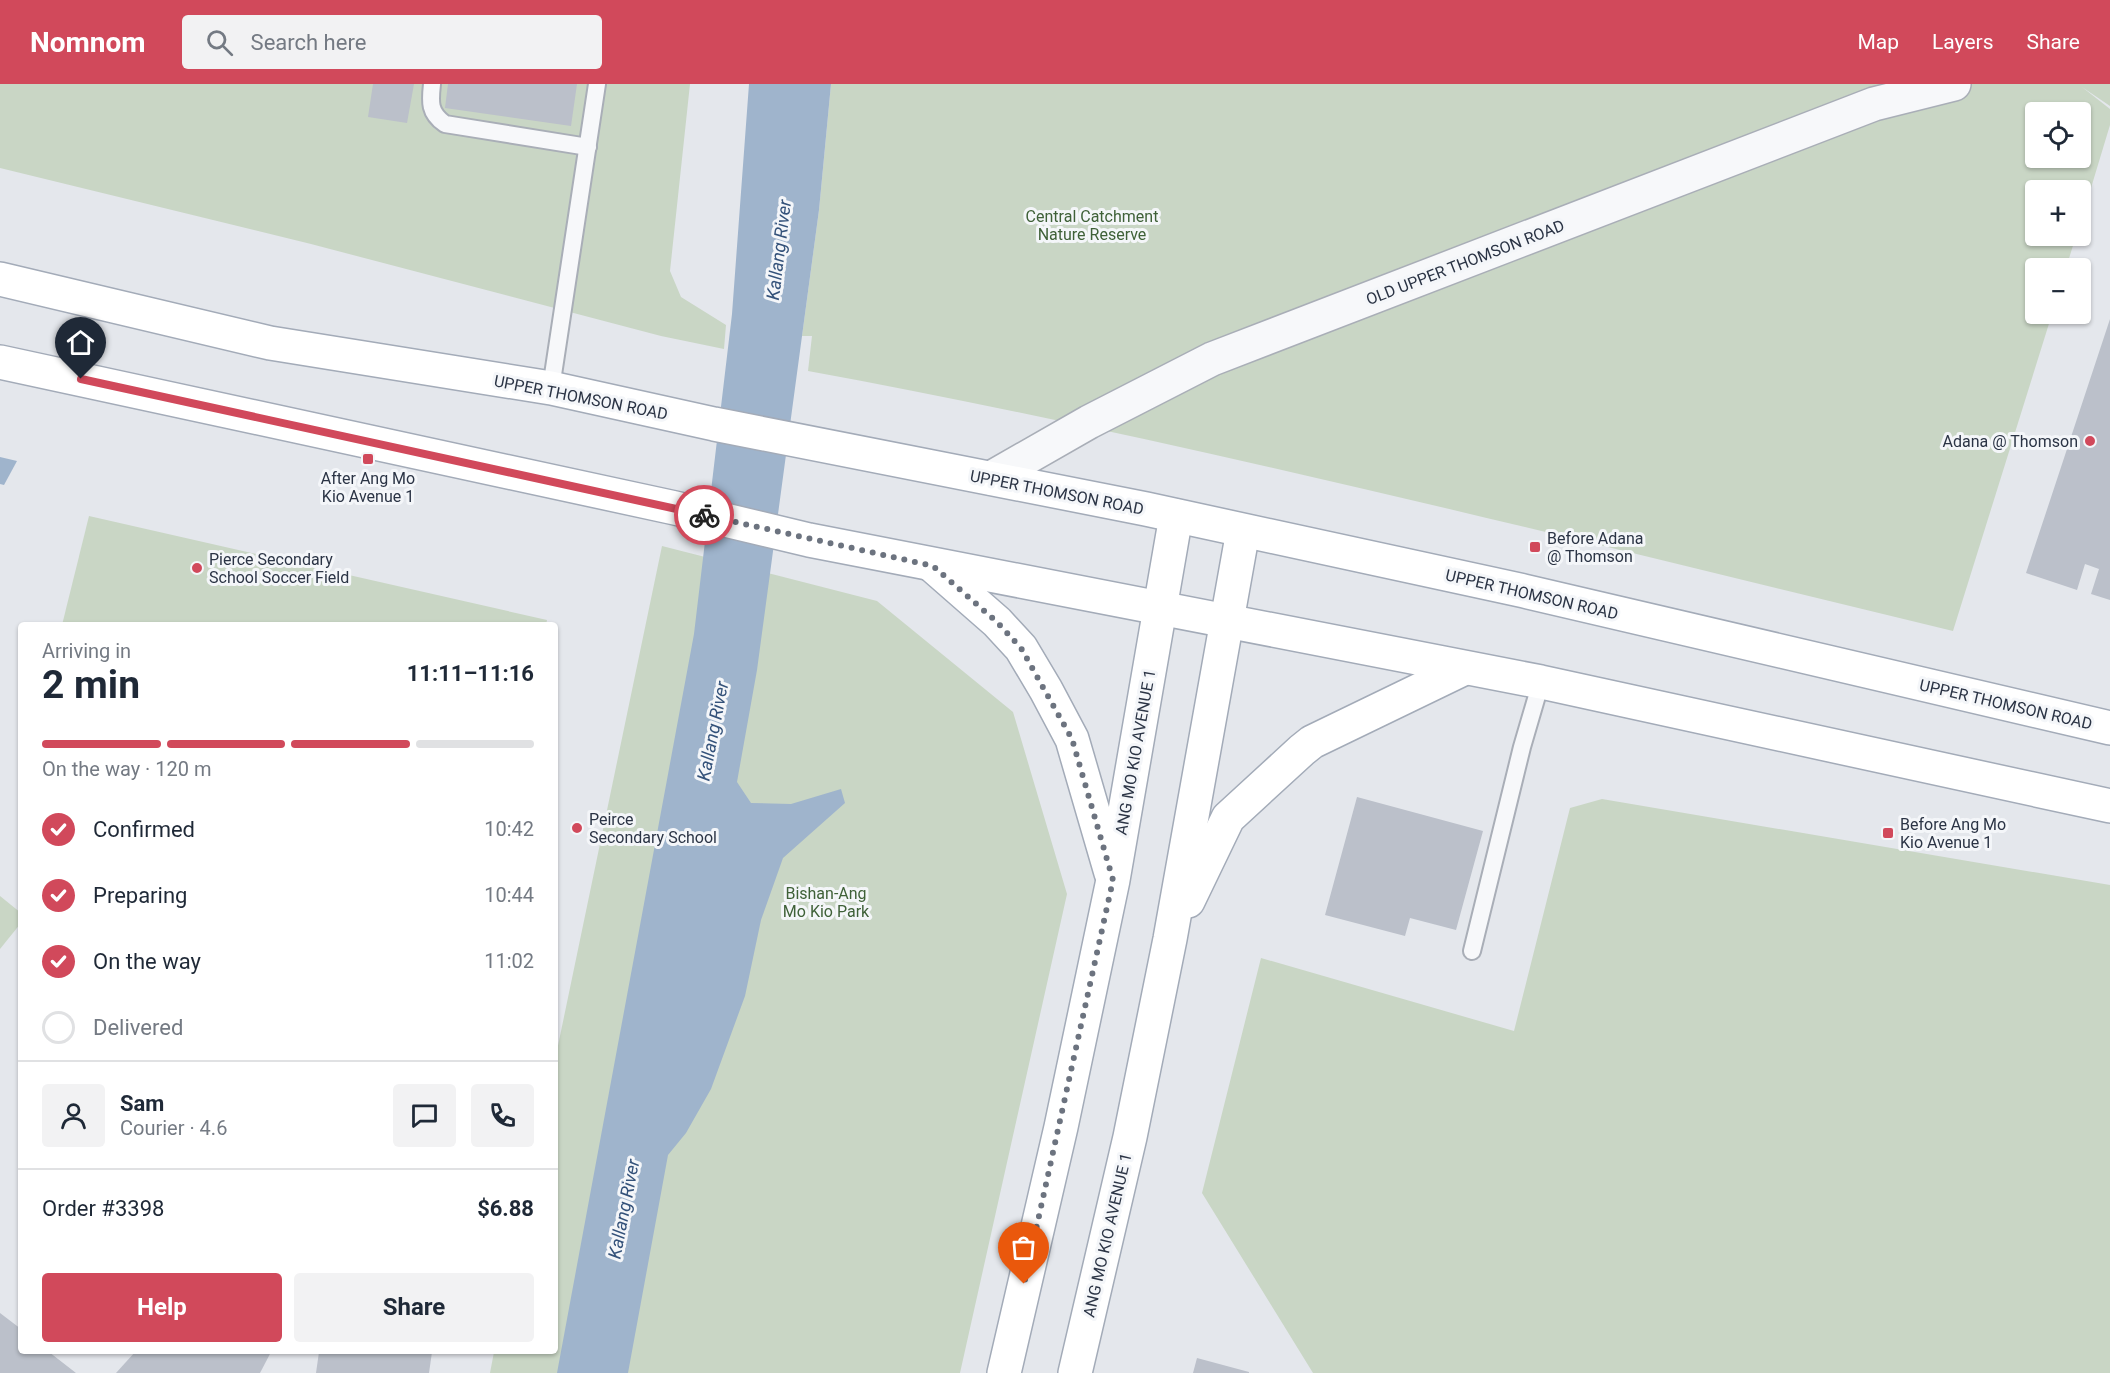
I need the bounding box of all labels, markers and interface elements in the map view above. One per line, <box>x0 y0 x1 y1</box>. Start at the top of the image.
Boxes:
search box <box>182 15 602 69</box>
text: Nomnom <box>30 26 146 59</box>
icon: search <box>203 26 236 59</box>
text: Search here <box>251 30 366 55</box>
text: Map <box>1857 30 1899 54</box>
text: Layers <box>1932 30 1993 54</box>
text: Share <box>2026 30 2080 54</box>
map controls <box>2025 102 2091 324</box>
button: locate <box>2025 102 2091 168</box>
button: + <box>2025 180 2091 246</box>
water label: Kallang River <box>762 198 795 301</box>
park label: Central Catchment Nature Reserve <box>1026 207 1158 244</box>
street label: OLD UPPER THOMSON ROAD <box>1363 216 1567 309</box>
button: − <box>2025 258 2091 324</box>
pin <box>55 317 106 379</box>
icon: home <box>64 326 97 359</box>
street label: UPPER THOMSON ROAD <box>492 371 669 424</box>
place label: Adana @ Thomson <box>1943 432 2078 451</box>
marker: Adana @ Thomson <box>2083 434 2097 448</box>
marker: After Ang Mo Kio Avenue 1 <box>361 452 375 466</box>
street label: UPPER THOMSON ROAD <box>968 466 1145 519</box>
place label: After Ang Mo Kio Avenue 1 <box>321 469 415 506</box>
courier <box>674 485 734 545</box>
icon: bike <box>688 499 721 532</box>
place label: Before Adana @ Thomson <box>1547 529 1644 566</box>
marker: Before Adana @ Thomson <box>1528 540 1542 554</box>
place label: Pierce Secondary School Soccer Field <box>209 550 349 587</box>
marker: Pierce Secondary School Soccer Field <box>190 561 204 575</box>
street label: UPPER THOMSON ROAD <box>1444 565 1620 624</box>
text: Arriving in <box>42 639 131 663</box>
text: 11:11–11:16 <box>407 661 534 686</box>
text: 2 min <box>42 662 140 708</box>
street label: ANG MO KIO AVENUE 1 <box>1112 668 1159 836</box>
street label: UPPER THOMSON ROAD <box>1918 675 2094 734</box>
water label: Kallang River <box>693 678 733 782</box>
text: On the way · 120 m <box>42 757 211 781</box>
place label: Peirce Secondary School <box>589 810 717 847</box>
icon: check <box>42 813 75 846</box>
place label: Before Ang Mo Kio Avenue 1 <box>1900 815 2006 852</box>
text: Confirmed <box>93 817 195 842</box>
text: 10:42 <box>484 817 534 841</box>
marker: Peirce Secondary School <box>570 821 584 835</box>
marker: Before Ang Mo Kio Avenue 1 <box>1881 826 1895 840</box>
icon: check <box>42 879 75 912</box>
text: Preparing <box>93 883 187 908</box>
text: 10:44 <box>484 883 534 907</box>
park label: Bishan-Ang Mo Kio Park <box>783 884 870 921</box>
icon: check <box>42 945 75 978</box>
text: On the way <box>93 949 201 974</box>
text: 11:02 <box>484 949 534 973</box>
text: Delivered <box>93 1015 183 1040</box>
button: person <box>42 1084 105 1147</box>
button: chat <box>393 1084 456 1147</box>
button: phone <box>471 1084 534 1147</box>
text: Sam <box>120 1091 164 1116</box>
text: Courier · 4.6 <box>120 1116 227 1140</box>
street label: ANG MO KIO AVENUE 1 <box>1079 1151 1136 1319</box>
water label: Kallang River <box>604 1156 644 1260</box>
text: Order #3398 <box>42 1196 164 1221</box>
text: $6.88 <box>477 1196 534 1221</box>
pin <box>998 1222 1049 1284</box>
icon: bag <box>1007 1231 1040 1264</box>
button: Help <box>42 1273 282 1342</box>
button: Share <box>294 1273 534 1342</box>

